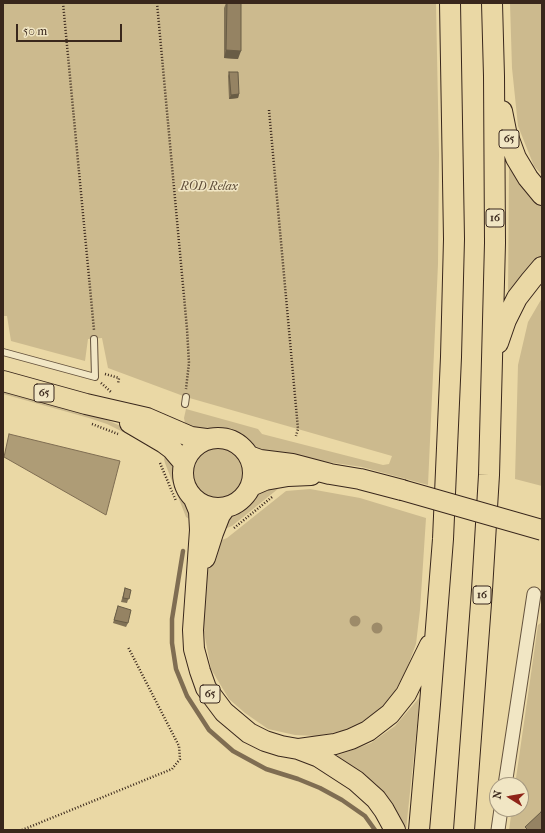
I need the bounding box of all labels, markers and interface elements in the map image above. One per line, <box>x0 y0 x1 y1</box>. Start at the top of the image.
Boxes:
scale bar <box>18 16 124 42</box>
text: 50 m <box>23 24 47 38</box>
road number: 65 <box>499 130 519 148</box>
park label: ROD Relax <box>180 180 238 194</box>
road number: 16 <box>486 209 504 227</box>
road number: 65 <box>34 384 54 402</box>
road number: 16 <box>473 586 491 604</box>
road number: 65 <box>200 685 220 703</box>
north arrow <box>489 777 529 817</box>
text: N <box>491 789 505 800</box>

